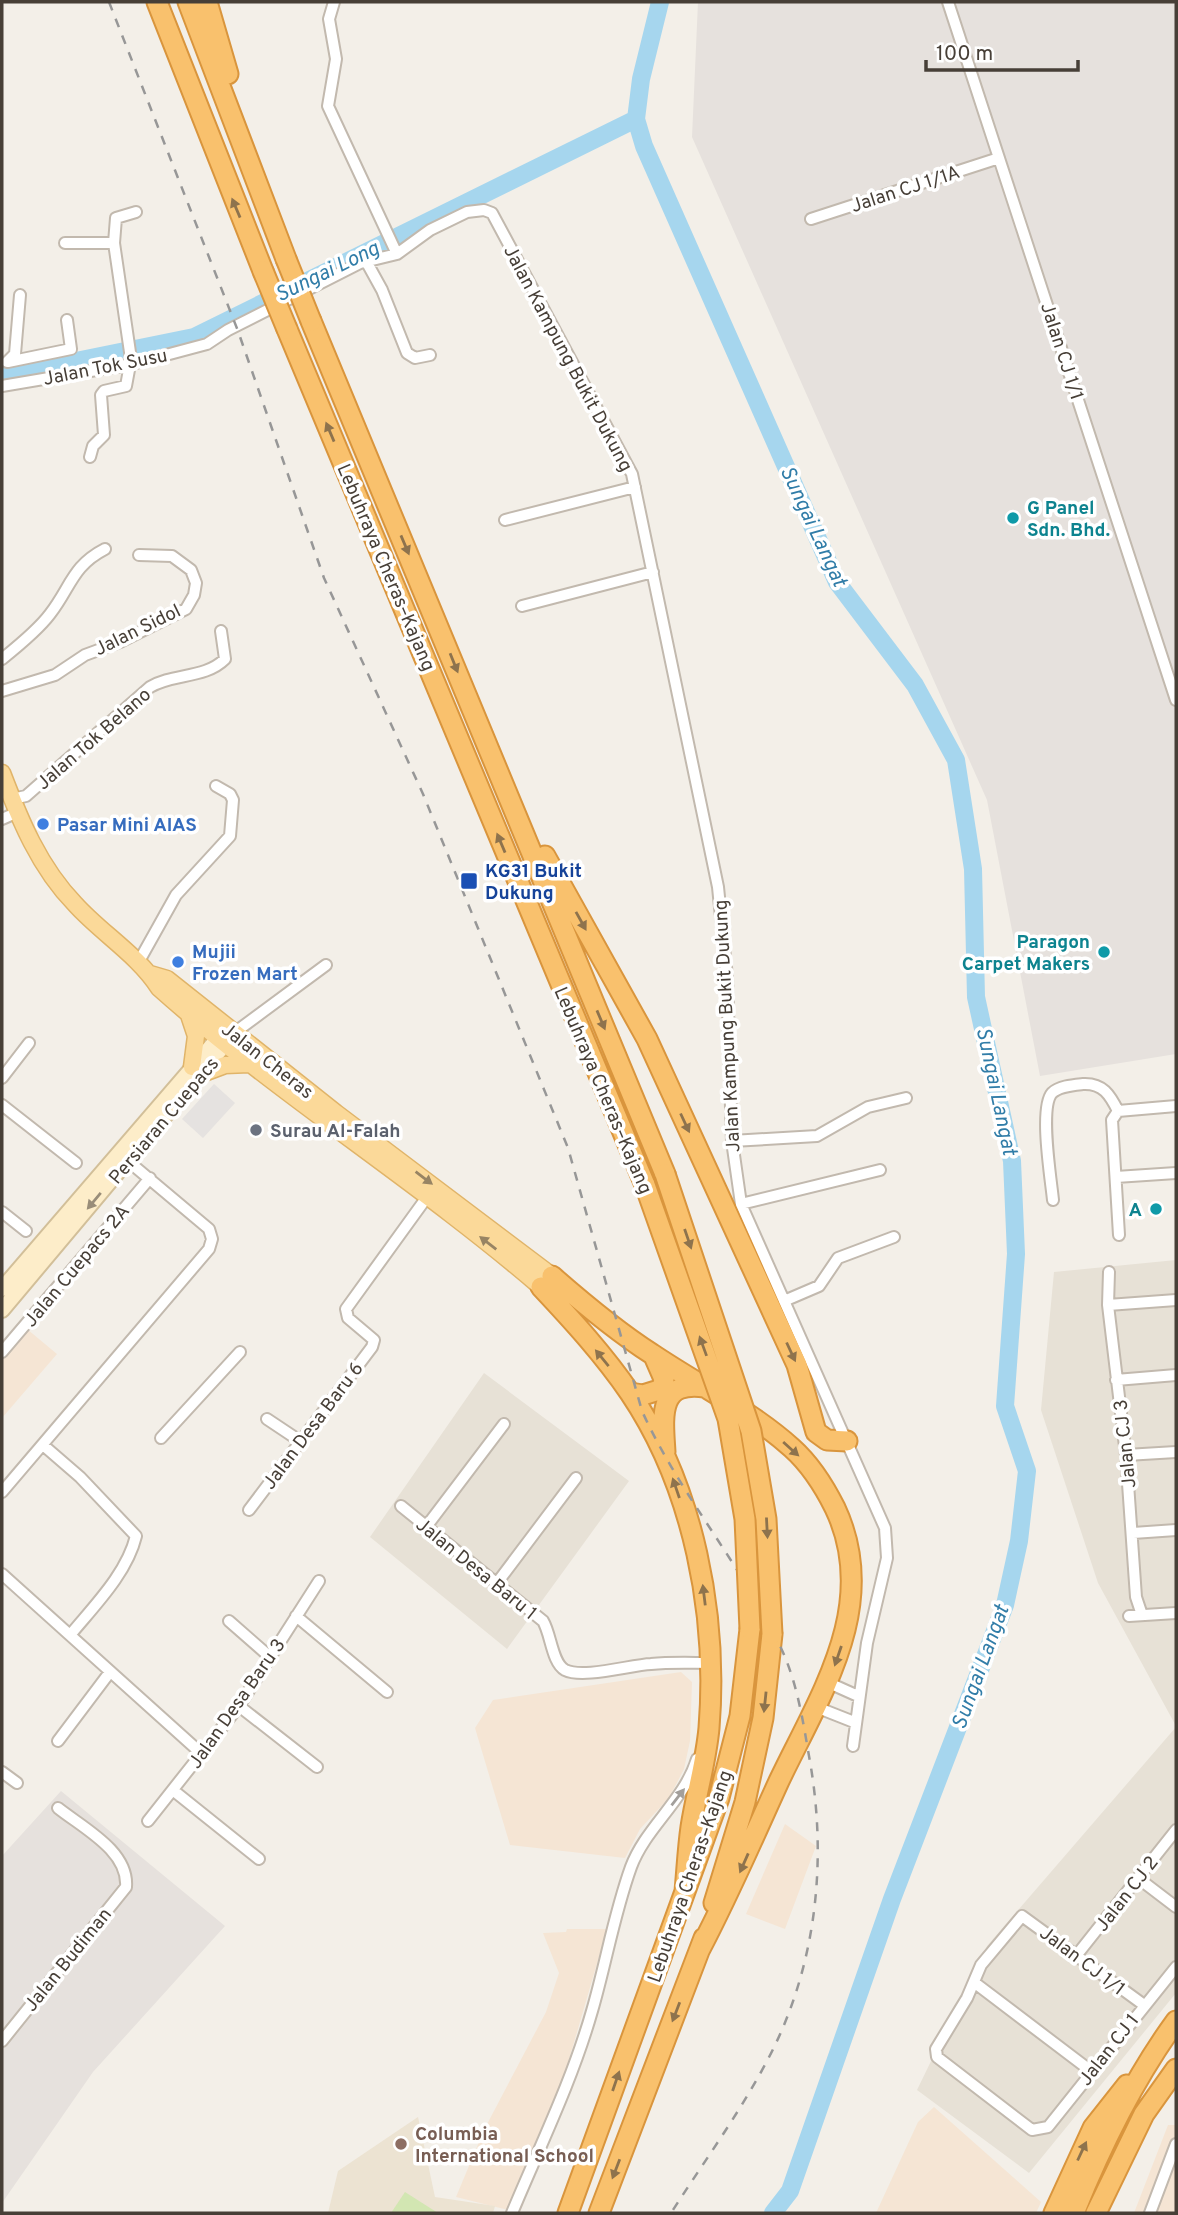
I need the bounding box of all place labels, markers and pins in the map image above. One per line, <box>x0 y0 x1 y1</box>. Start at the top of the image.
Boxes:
place label: G Panel Sdn. Bhd. <box>1027 497 1110 543</box>
marker: G Panel Sdn. Bhd. <box>1005 510 1021 526</box>
place label: Pasar Mini AIAS <box>57 814 197 838</box>
marker: Pasar Mini AIAS <box>35 816 51 832</box>
place label: KG31 Bukit Dukung <box>485 860 582 906</box>
marker: KG31 Bukit Dukung <box>459 871 479 891</box>
place label: Paragon Carpet Makers <box>962 931 1090 977</box>
place label: Mujii Frozen Mart <box>192 941 298 987</box>
marker: Paragon Carpet Makers <box>1096 944 1112 960</box>
marker: Mujii Frozen Mart <box>170 954 186 970</box>
place label: Surau Al-Falah <box>270 1120 401 1144</box>
marker: Surau Al-Falah <box>248 1122 264 1138</box>
place label: A <box>1128 1199 1142 1223</box>
marker: A <box>1148 1201 1164 1217</box>
place label: Columbia International School <box>415 2123 594 2169</box>
marker: Columbia International School <box>393 2136 409 2152</box>

